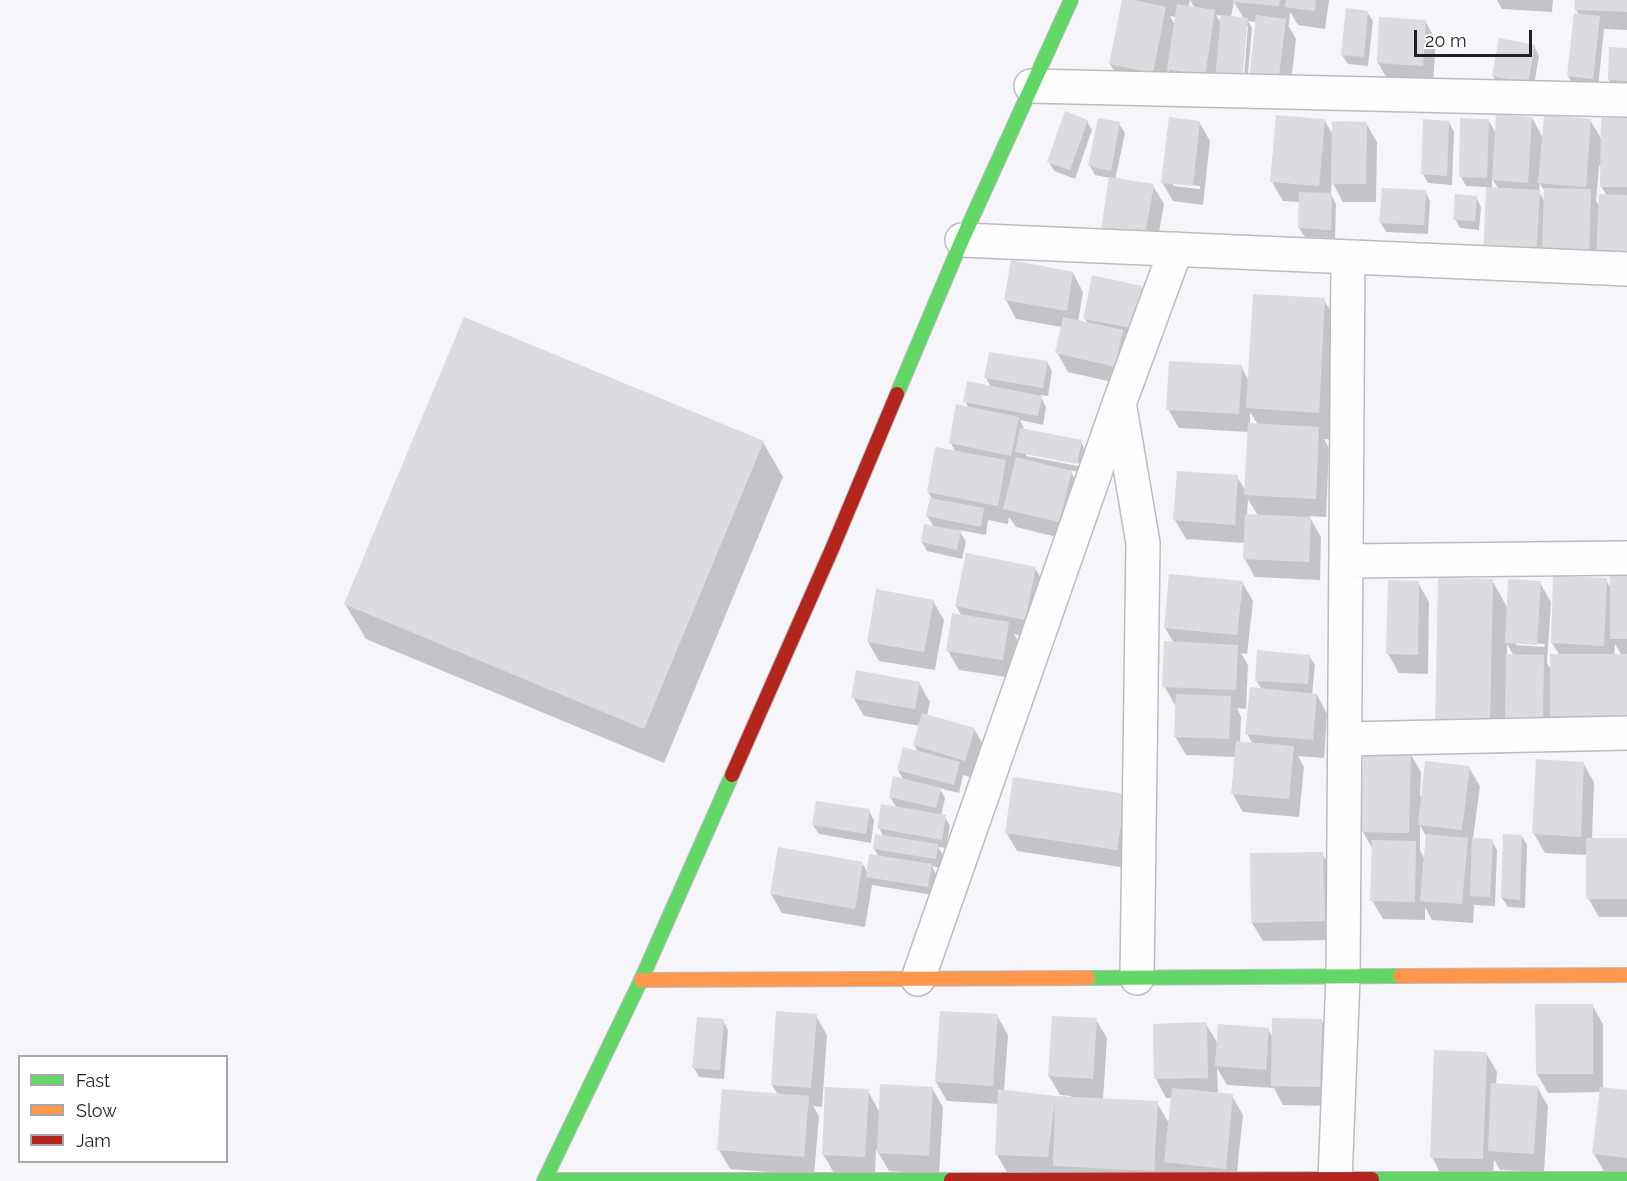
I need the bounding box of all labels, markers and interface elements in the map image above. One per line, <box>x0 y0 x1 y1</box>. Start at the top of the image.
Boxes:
scale bar <box>1417 18 1536 56</box>
text: 20 m <box>1425 30 1467 51</box>
legend <box>18 1055 228 1163</box>
text: Fast <box>76 1070 110 1091</box>
text: Slow <box>76 1100 117 1121</box>
text: Jam <box>76 1130 111 1151</box>

